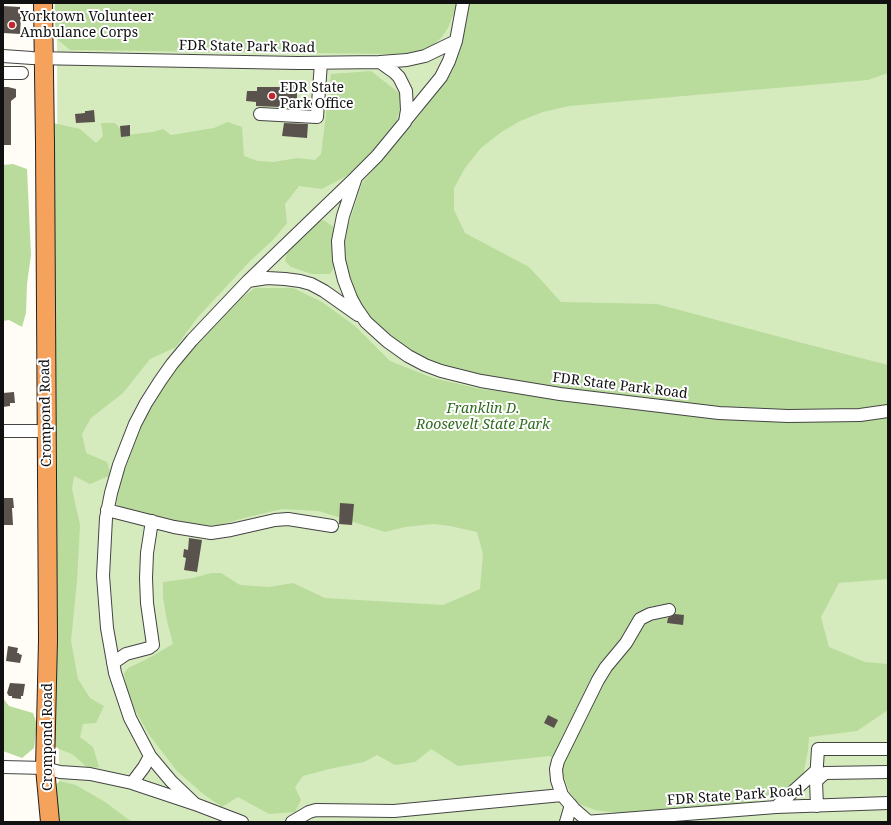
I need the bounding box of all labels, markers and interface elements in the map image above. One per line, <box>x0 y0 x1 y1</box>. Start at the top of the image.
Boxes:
place label: Yorktown Volunteer Ambulance Corps <box>20 9 154 42</box>
marker: Yorktown Volunteer Ambulance Corps <box>7 20 17 30</box>
street label: FDR State Park Road <box>179 37 315 57</box>
place label: FDR State Park Office <box>280 80 354 112</box>
marker: FDR State Park Office <box>267 91 277 101</box>
street label: Crompond Road <box>37 359 55 467</box>
street label: FDR State Park Road <box>551 369 689 403</box>
park label: Franklin D. Roosevelt State Park <box>416 401 550 434</box>
street label: Crompond Road <box>40 683 56 791</box>
street label: FDR State Park Road <box>666 783 804 809</box>

